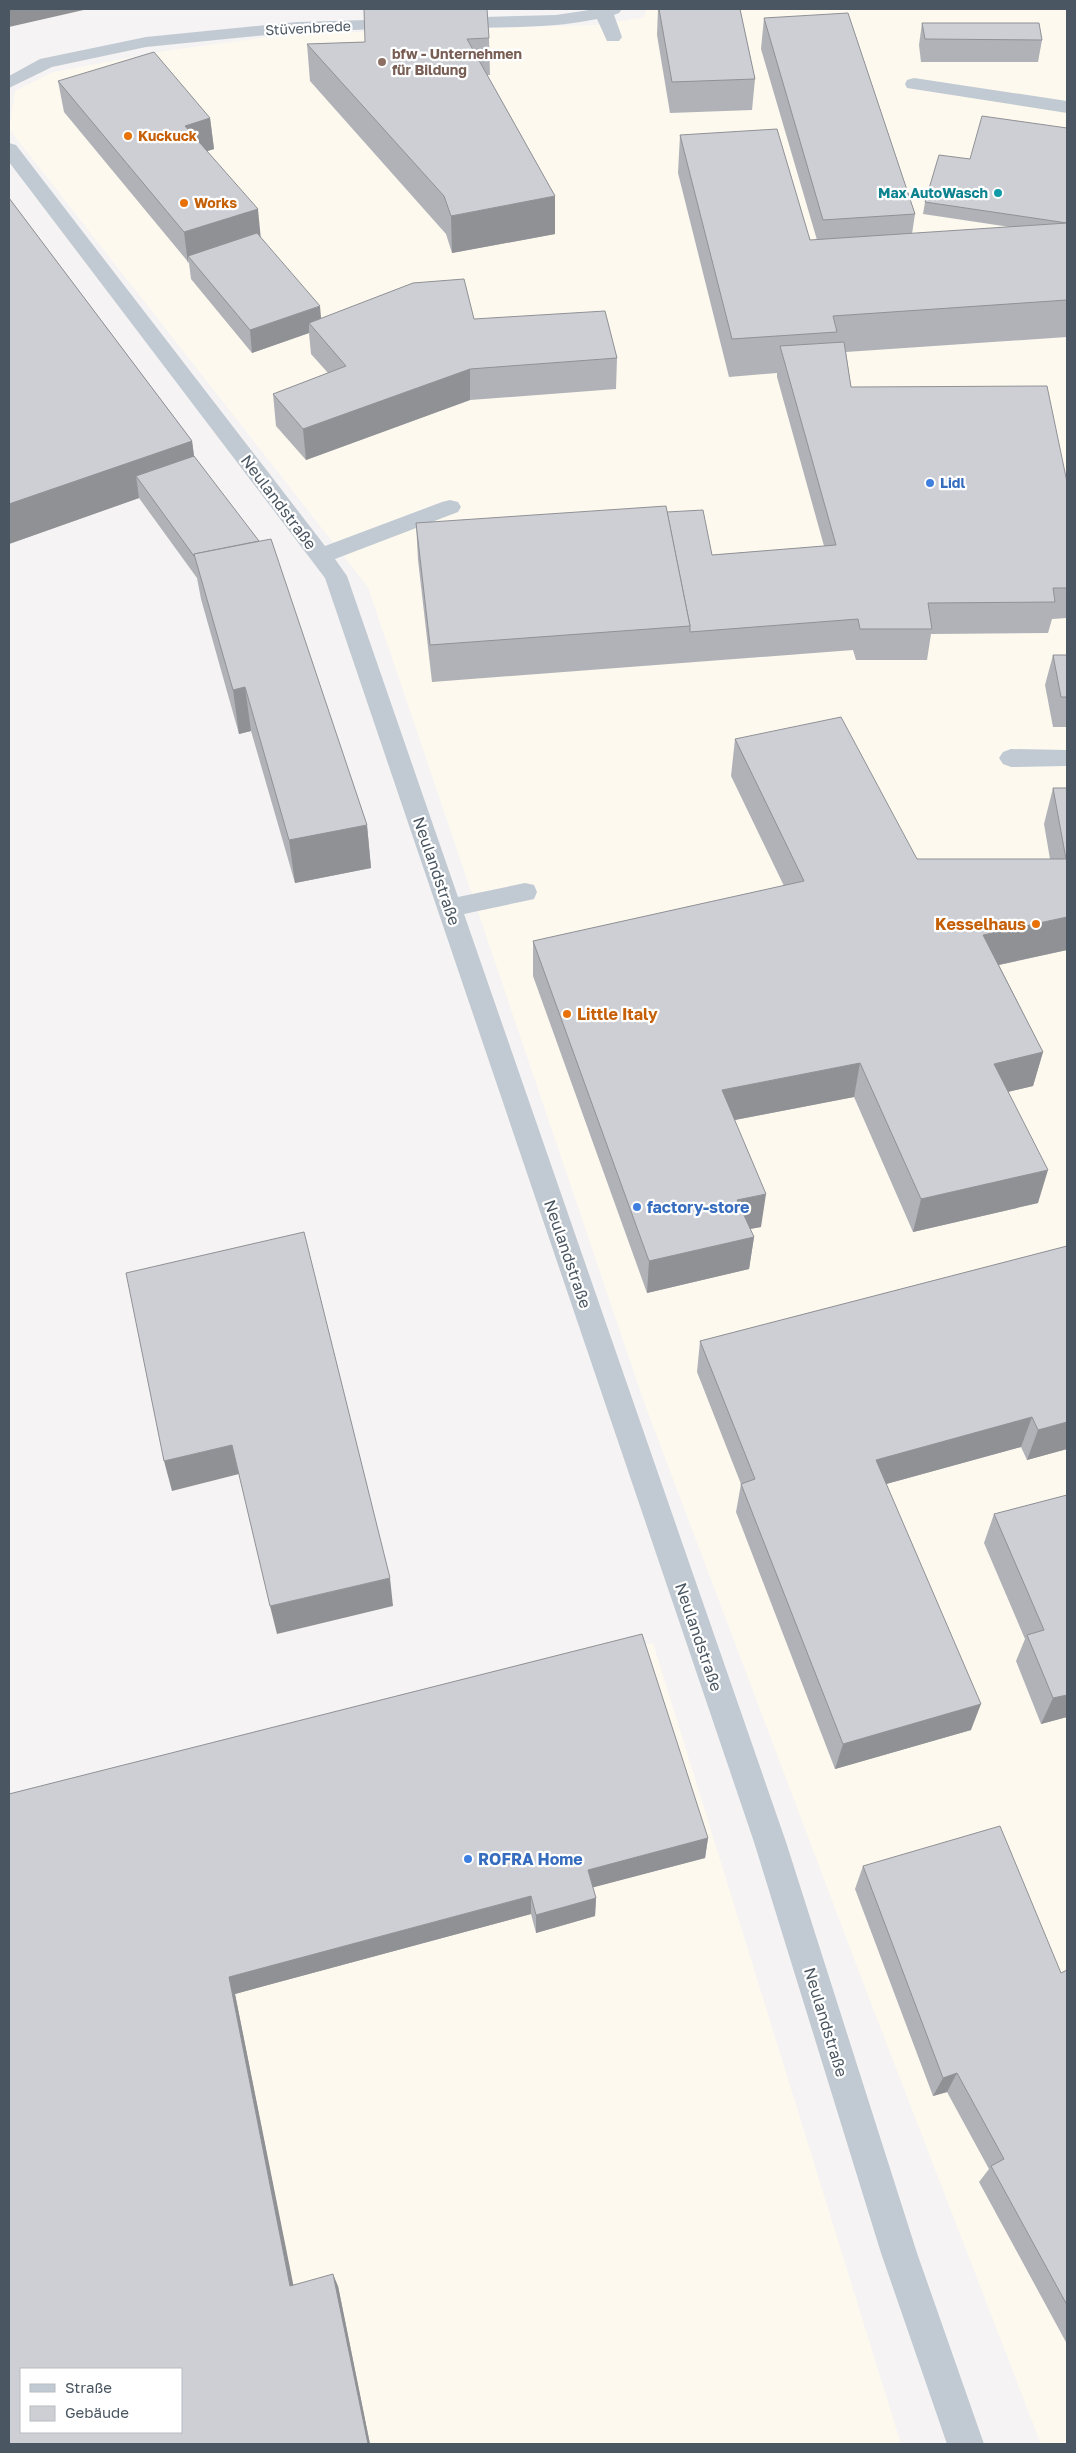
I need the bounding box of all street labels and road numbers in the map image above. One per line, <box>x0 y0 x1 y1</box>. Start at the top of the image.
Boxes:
street label: Stüvenbrede <box>265 17 351 38</box>
street label: Neulandstraße <box>237 451 321 553</box>
street label: Neulandstraße <box>409 814 465 928</box>
street label: Neulandstraße <box>540 1197 596 1311</box>
street label: Neulandstraße <box>671 1580 727 1694</box>
street label: Neulandstraße <box>800 1965 852 2079</box>

